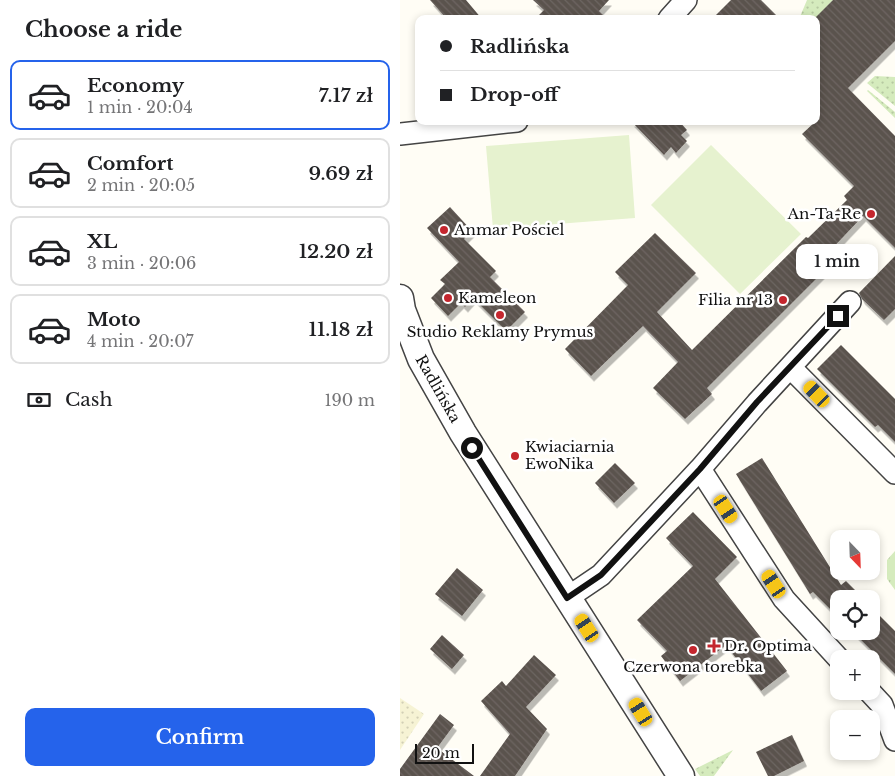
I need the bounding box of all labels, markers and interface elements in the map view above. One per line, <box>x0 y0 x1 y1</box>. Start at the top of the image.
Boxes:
text: Choose a ride <box>25 16 182 43</box>
text: Radlińska <box>470 35 569 58</box>
icon: car <box>27 73 72 118</box>
text: Economy <box>87 74 184 97</box>
text: Drop-off <box>470 83 559 106</box>
text: 7.17 zł <box>319 84 373 107</box>
text: 1 min · 20:04 <box>87 97 193 117</box>
icon: car <box>27 151 72 196</box>
text: Comfort <box>87 152 174 175</box>
text: 9.69 zł <box>308 162 373 185</box>
text: 2 min · 20:05 <box>87 175 195 195</box>
place label: An-Ta-Re <box>786 204 861 223</box>
marker: An-Ta-Re <box>865 208 877 220</box>
place label: Anmar Pościel <box>453 220 565 239</box>
marker: Anmar Pościel <box>438 224 450 236</box>
icon: car <box>27 229 72 274</box>
text: XL <box>87 230 117 253</box>
text: 12.20 zł <box>299 240 373 263</box>
callout: 1 min <box>797 244 879 278</box>
text: 1 min <box>814 251 860 271</box>
text: 3 min · 20:06 <box>87 253 196 273</box>
place label: Kameleon <box>458 288 536 307</box>
place label: Filia nr 13 <box>698 290 773 309</box>
marker: Kameleon <box>442 292 454 304</box>
marker: Filia nr 13 <box>777 294 789 306</box>
route end <box>827 305 849 327</box>
icon: car <box>27 307 72 352</box>
text: Moto <box>87 308 141 331</box>
marker: Studio Reklamy Prymus <box>494 309 506 321</box>
text: 11.18 zł <box>309 318 373 341</box>
place label: Studio Reklamy Prymus <box>407 322 594 341</box>
text: 4 min · 20:07 <box>87 331 194 351</box>
street label: Radlińska <box>412 351 465 426</box>
car <box>801 378 832 410</box>
icon: cash <box>25 386 53 414</box>
text: Cash <box>65 388 112 411</box>
text: 190 m <box>324 390 375 410</box>
route start <box>461 437 483 459</box>
place label: Kwiaciarnia EwoNika <box>525 437 615 473</box>
marker: Kwiaciarnia EwoNika <box>509 450 521 462</box>
car <box>711 492 740 526</box>
north arrow <box>830 530 880 580</box>
map controls <box>830 530 880 760</box>
car <box>759 567 788 601</box>
button: locate <box>830 590 880 640</box>
car <box>572 611 601 645</box>
place label: Dr. Optima <box>724 636 812 655</box>
marker: Dr. Optima <box>708 640 720 652</box>
marker: Czerwona torebka <box>687 644 699 656</box>
button: + <box>830 650 880 700</box>
place label: Czerwona torebka <box>623 657 764 676</box>
car <box>626 695 655 729</box>
button: Confirm <box>25 708 375 766</box>
button: − <box>830 710 880 760</box>
scale bar <box>415 741 474 764</box>
text: 20 m <box>422 744 460 762</box>

